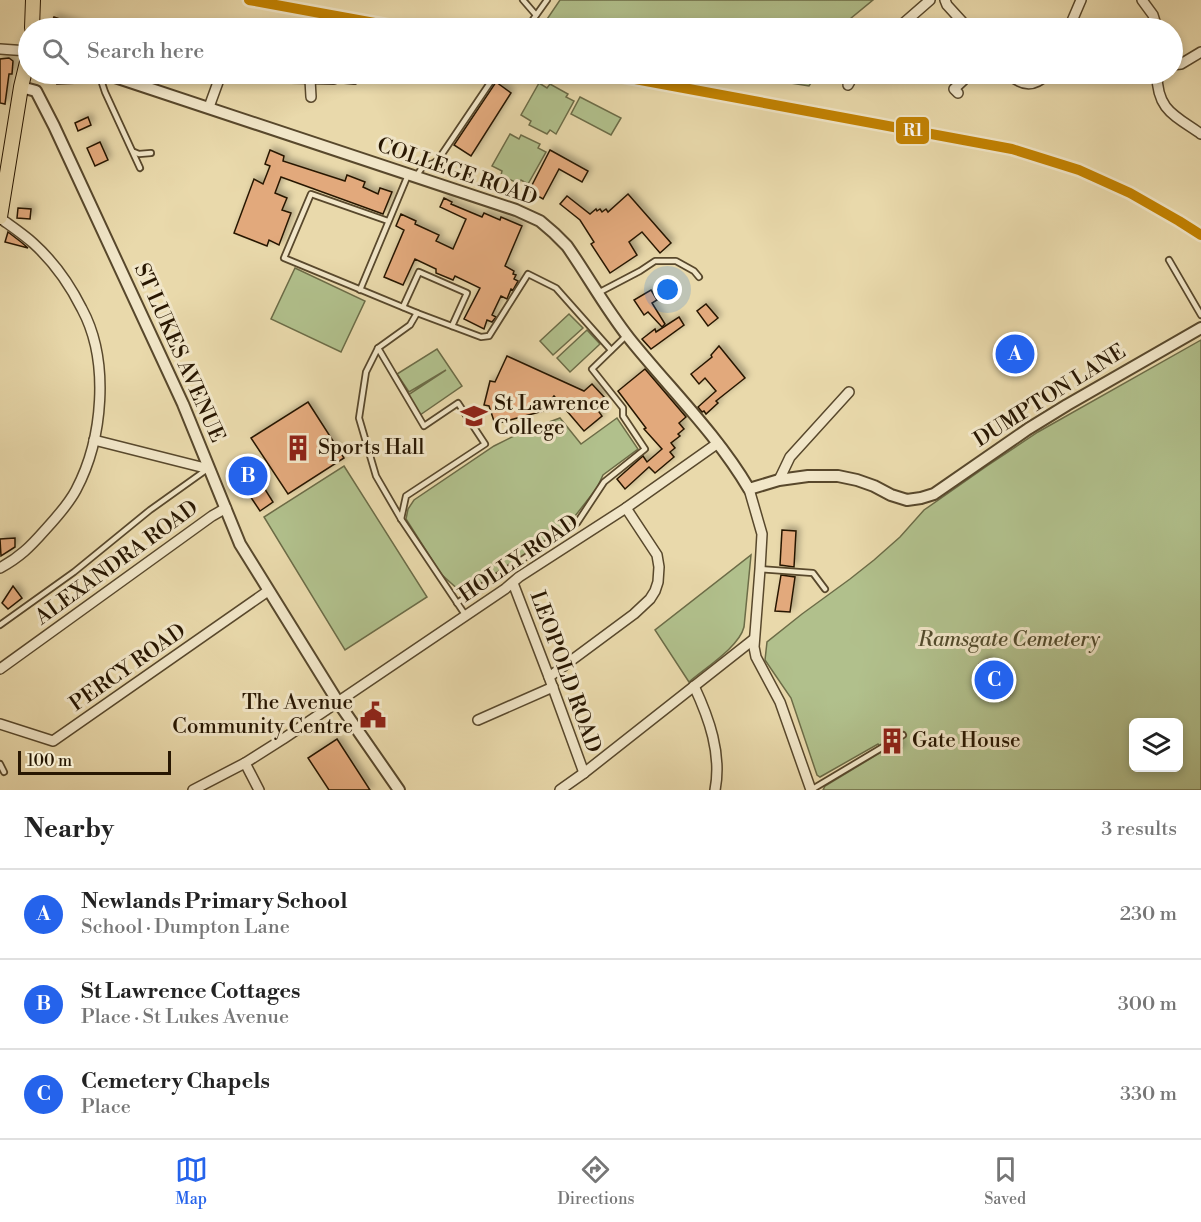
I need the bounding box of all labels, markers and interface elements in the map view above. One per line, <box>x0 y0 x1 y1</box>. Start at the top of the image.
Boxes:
search box <box>18 18 1183 84</box>
icon: search <box>39 35 72 68</box>
text: Search here <box>87 38 204 65</box>
line badge: R1 <box>895 116 930 145</box>
text: R1 <box>903 121 923 141</box>
street label: COLLEGE ROAD <box>373 132 541 212</box>
street label: ST LUKES AVENUE <box>128 259 230 447</box>
your location <box>653 275 682 304</box>
pin: A <box>996 332 1034 376</box>
street label: DUMPTON LANE <box>969 339 1131 453</box>
place label: St Lawrence College <box>494 391 610 441</box>
school or university icon: St Lawrence College <box>459 401 489 431</box>
building icon: Sports Hall <box>283 433 313 463</box>
place label: Sports Hall <box>318 435 425 461</box>
pin: B <box>228 454 268 498</box>
street label: ALEXANDRA ROAD <box>30 495 204 631</box>
street label: HOLLY ROAD <box>454 509 584 609</box>
street label: LEOPOLD ROAD <box>524 587 606 757</box>
street label: PERCY ROAD <box>65 618 191 718</box>
park label: Ramsgate Cemetery <box>917 627 1101 653</box>
pin: C <box>974 658 1014 702</box>
place label: The Avenue Community Centre <box>172 690 353 740</box>
public building icon: The Avenue Community Centre <box>358 700 388 730</box>
map controls <box>1129 718 1183 772</box>
button: layers <box>1129 718 1183 772</box>
building icon: Gate House <box>877 726 907 756</box>
place label: Gate House <box>912 728 1021 754</box>
scale bar <box>18 748 171 776</box>
text: 100 m <box>27 751 72 771</box>
text: Nearby <box>24 813 114 845</box>
text: 3 results <box>1101 817 1177 842</box>
text: Newlands Primary School <box>81 888 348 915</box>
text: A <box>36 902 51 927</box>
text: 230 m <box>1120 902 1177 927</box>
text: School · Dumpton Lane <box>81 915 290 940</box>
text: St Lawrence Cottages <box>81 978 300 1005</box>
text: B <box>36 992 51 1017</box>
text: 300 m <box>1118 992 1177 1017</box>
text: Place · St Lukes Avenue <box>81 1005 289 1030</box>
text: Cemetery Chapels <box>81 1068 270 1095</box>
text: C <box>36 1082 51 1107</box>
text: 330 m <box>1120 1082 1177 1107</box>
text: Place <box>81 1095 131 1120</box>
tab: Map <box>175 1153 208 1209</box>
tab: Directions <box>557 1153 635 1209</box>
tab: Saved <box>984 1153 1026 1209</box>

